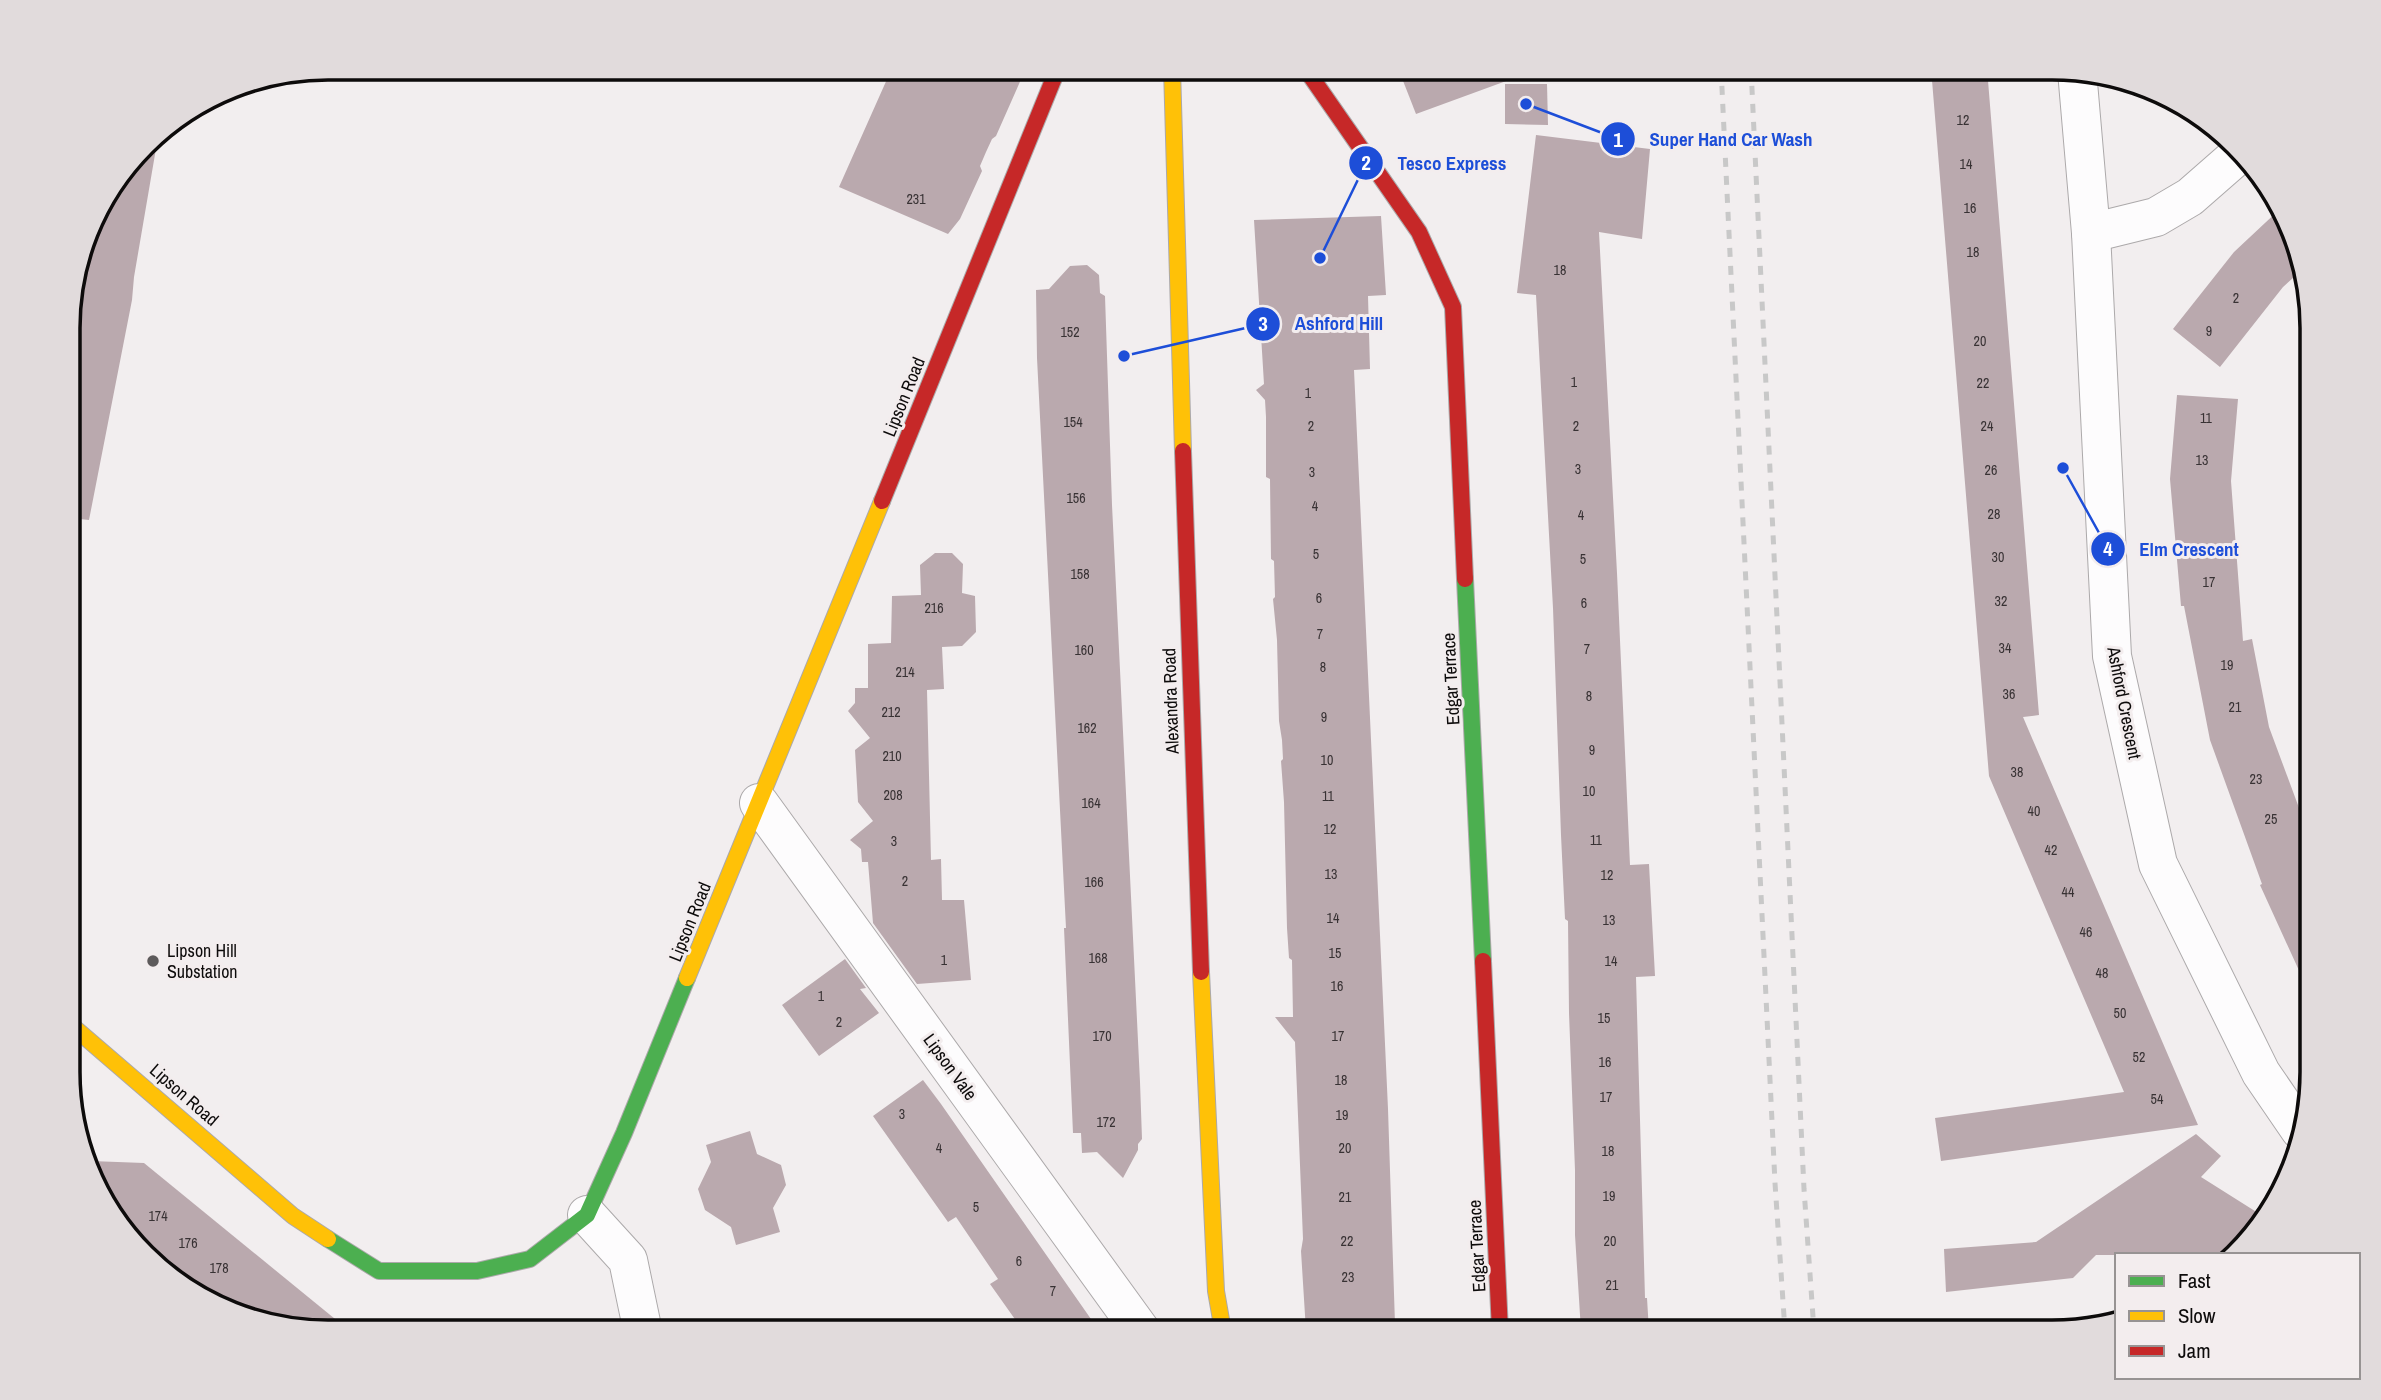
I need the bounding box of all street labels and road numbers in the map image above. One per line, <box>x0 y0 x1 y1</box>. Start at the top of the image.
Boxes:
street label: Lipson Road <box>876 353 931 440</box>
street label: Edgar Terrace <box>1436 632 1465 726</box>
street label: Ashford Crescent <box>2101 644 2148 761</box>
street label: Alexandra Road <box>1156 648 1185 755</box>
street label: Lipson Road <box>662 878 717 965</box>
street label: Lipson Vale <box>918 1028 983 1105</box>
street label: Lipson Road <box>145 1058 224 1132</box>
street label: Edgar Terrace <box>1462 1199 1491 1293</box>

